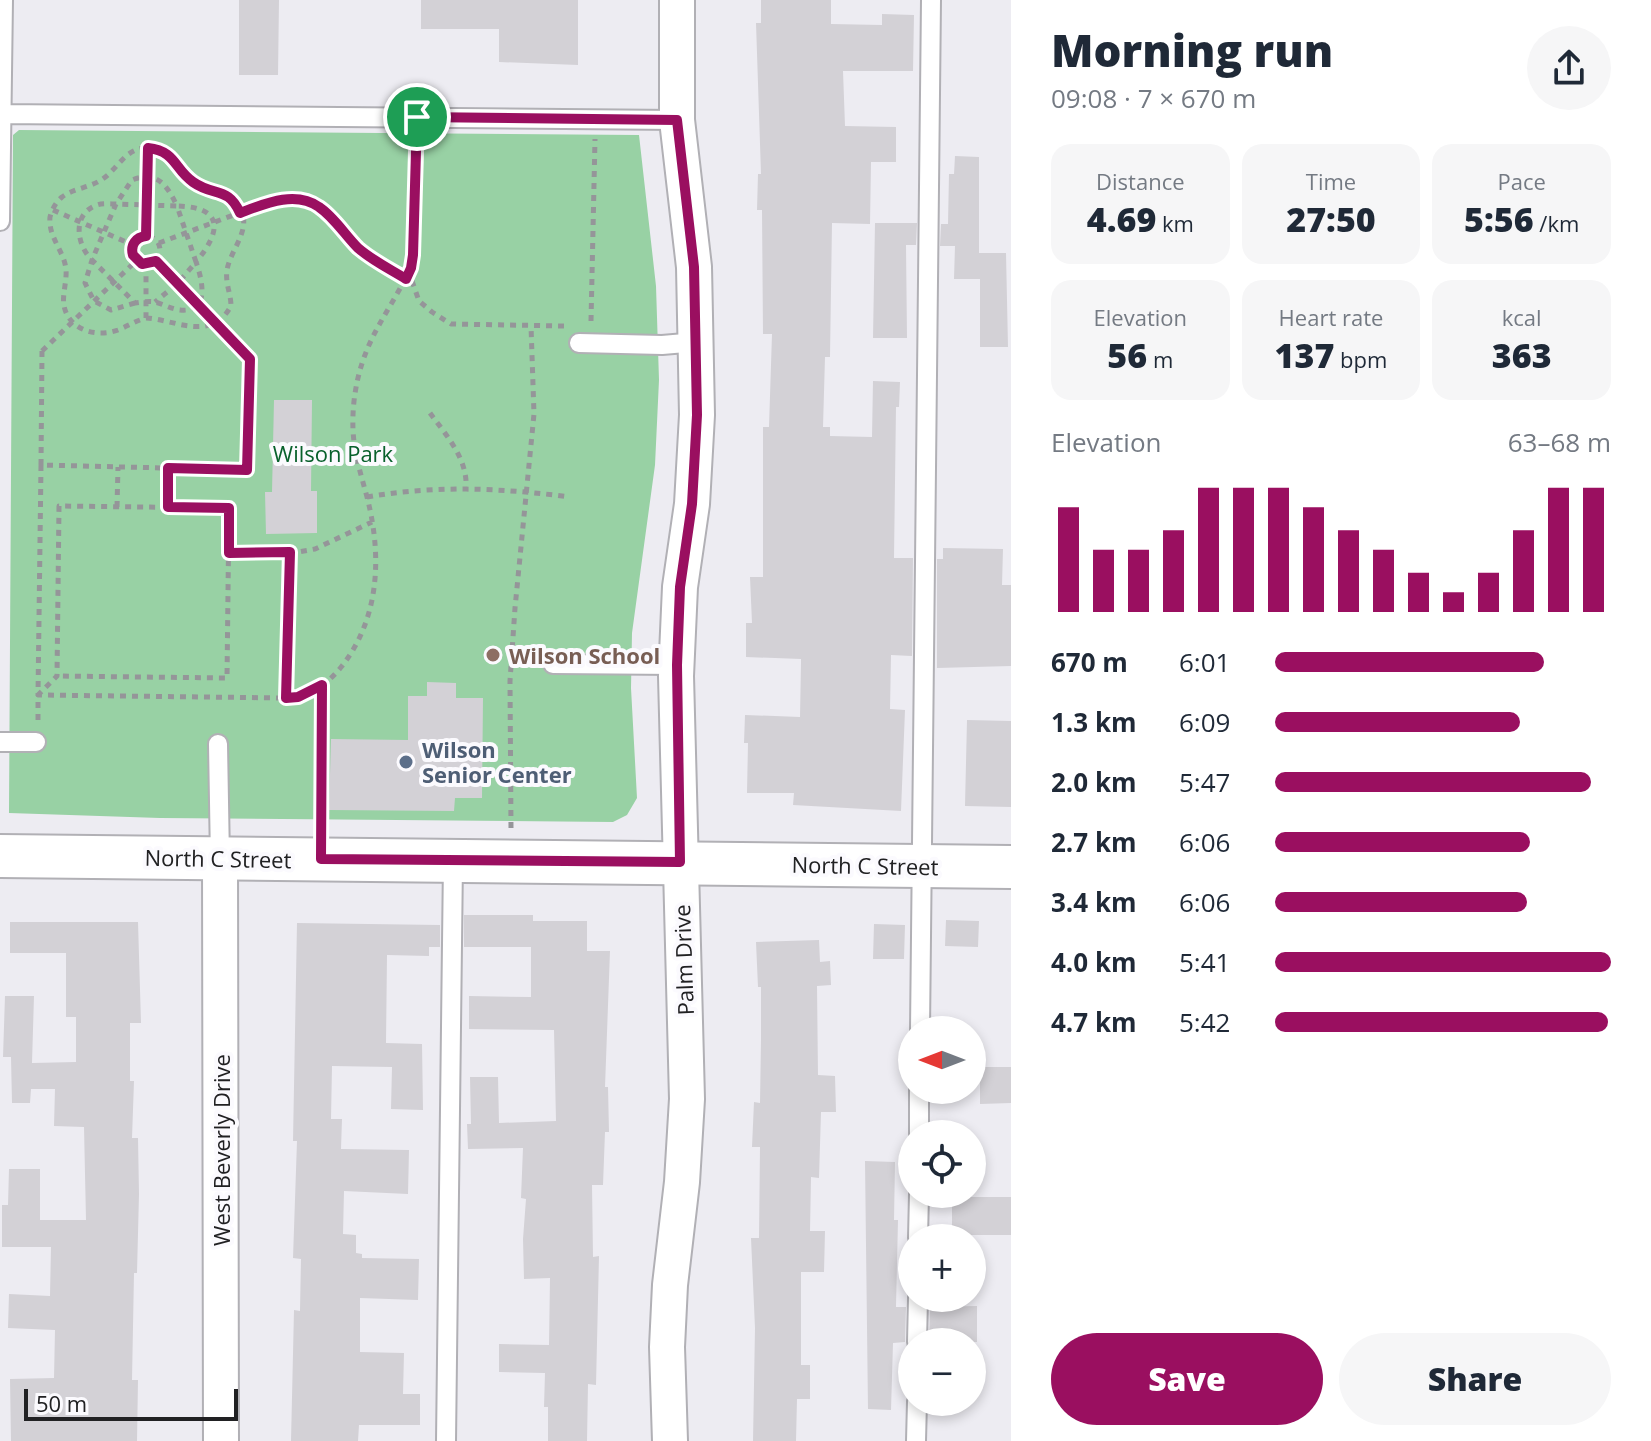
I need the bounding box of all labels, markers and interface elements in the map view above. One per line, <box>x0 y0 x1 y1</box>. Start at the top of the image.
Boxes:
text: Morning run <box>1051 20 1333 80</box>
button: share <box>1527 26 1611 110</box>
text: 09:08 · 7 × 670 m <box>1051 80 1256 116</box>
pin <box>383 83 451 151</box>
icon: arrive <box>395 95 439 139</box>
text: Distance <box>1096 166 1185 196</box>
text: Time <box>1306 166 1356 196</box>
text: Pace <box>1497 166 1546 196</box>
text: 4.69 <box>1087 196 1156 242</box>
text: 27:50 <box>1286 196 1376 242</box>
text: 5:56 <box>1464 196 1534 242</box>
text: km <box>1156 208 1194 238</box>
text: /km <box>1534 208 1579 238</box>
text: Elevation <box>1094 302 1187 332</box>
text: Heart rate <box>1279 302 1383 332</box>
text: kcal <box>1502 302 1542 332</box>
text: 56 <box>1107 332 1147 378</box>
text: 137 <box>1275 332 1334 378</box>
text: 363 <box>1492 332 1552 378</box>
text: m <box>1147 344 1173 374</box>
text: bpm <box>1334 344 1387 374</box>
text: Elevation <box>1051 424 1161 460</box>
text: 63–68 m <box>1508 424 1611 460</box>
park label: Wilson Park <box>273 438 394 468</box>
place label: Wilson School <box>509 640 660 670</box>
text: 670 m <box>1051 644 1128 680</box>
text: 6:01 <box>1179 644 1230 680</box>
marker: Wilson School <box>484 646 502 664</box>
text: 1.3 km <box>1051 704 1137 740</box>
text: 6:09 <box>1179 704 1230 740</box>
place label: Wilson Senior Center <box>422 734 572 789</box>
marker: Wilson Senior Center <box>397 753 415 771</box>
text: 2.0 km <box>1051 764 1137 800</box>
text: 5:47 <box>1179 764 1230 800</box>
text: 2.7 km <box>1051 824 1137 860</box>
text: 6:06 <box>1179 824 1230 860</box>
street label: North C Street <box>144 842 292 874</box>
street label: North C Street <box>791 849 939 881</box>
text: 3.4 km <box>1051 884 1137 920</box>
text: 6:06 <box>1179 884 1230 920</box>
street label: Palm Drive <box>666 904 700 1016</box>
text: 4.0 km <box>1051 944 1137 980</box>
text: 5:41 <box>1179 944 1230 980</box>
text: 4.7 km <box>1051 1004 1137 1040</box>
text: 5:42 <box>1179 1004 1230 1040</box>
north arrow <box>898 1016 986 1104</box>
map controls <box>898 1016 986 1416</box>
street label: West Beverly Drive <box>206 1054 236 1246</box>
button: locate <box>898 1120 986 1208</box>
button: + <box>898 1224 986 1312</box>
button: − <box>898 1328 986 1416</box>
button: Save <box>1051 1333 1323 1425</box>
button: Share <box>1339 1333 1611 1425</box>
scale bar <box>24 1385 238 1421</box>
text: 50 m <box>36 1388 87 1418</box>

